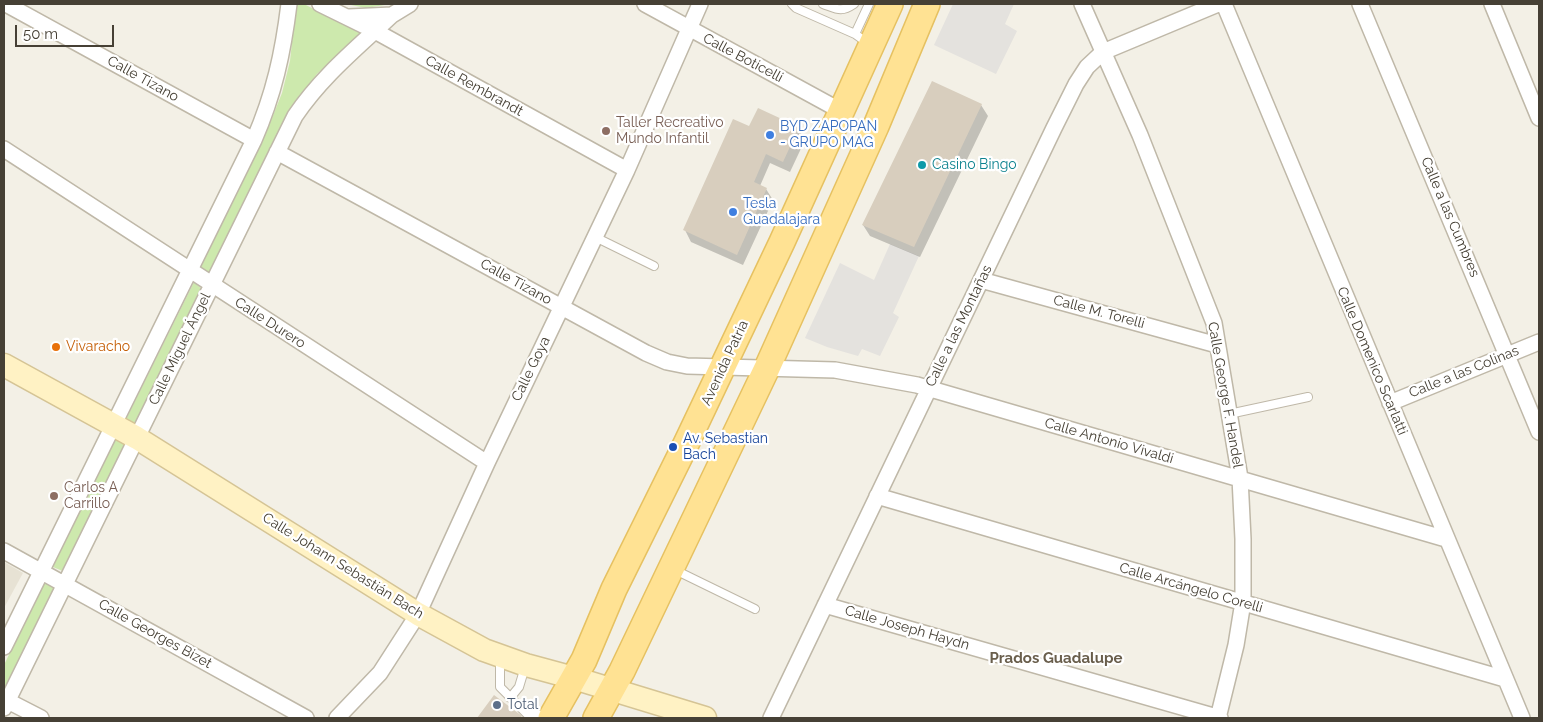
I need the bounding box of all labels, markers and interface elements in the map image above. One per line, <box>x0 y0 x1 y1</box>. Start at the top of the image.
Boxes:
scale bar <box>18 15 116 47</box>
text: 50 m <box>23 25 58 43</box>
street label: Calle Boticelli <box>700 30 786 86</box>
street label: Calle Tizano <box>104 52 182 106</box>
street label: Calle Rembrandt <box>422 52 526 120</box>
place label: Taller Recreativo Mundo Infantil <box>616 115 724 148</box>
place label: BYD ZAPOPAN - GRUPO MAG <box>780 119 877 152</box>
marker: Taller Recreativo Mundo Infantil <box>600 125 612 137</box>
marker: BYD ZAPOPAN - GRUPO MAG <box>764 129 776 141</box>
street label: Calle a las Cumbres <box>1417 154 1483 280</box>
place label: Casino Bingo <box>932 157 1017 173</box>
marker: Casino Bingo <box>916 159 928 171</box>
place label: Tesla Guadalajara <box>743 196 820 228</box>
marker: Tesla Guadalajara <box>727 206 739 218</box>
street label: Calle Tizano <box>477 255 555 309</box>
street label: Calle a las Montañas <box>922 263 996 389</box>
street label: Calle Domenico Scarlatti <box>1333 284 1411 438</box>
street label: Calle Miguel Ángel <box>146 290 214 408</box>
street label: Calle M. Torelli <box>1051 292 1147 332</box>
street label: Calle Durero <box>232 294 308 352</box>
street label: Avenida Patria <box>698 318 752 408</box>
street label: Calle George F. Handel <box>1204 320 1246 470</box>
street label: Calle Goya <box>508 334 554 404</box>
place label: Vivaracho <box>66 339 130 355</box>
marker: Vivaracho <box>50 341 62 353</box>
street label: Calle a las Colinas <box>1407 342 1521 402</box>
street label: Calle Antonio Vivaldi <box>1043 415 1175 467</box>
place label: Av. Sebastian Bach <box>683 431 768 464</box>
marker: Av. Sebastian Bach <box>667 441 679 453</box>
place label: Carlos A Carrillo <box>64 480 118 512</box>
marker: Carlos A Carrillo <box>48 490 60 502</box>
street label: Calle Johann Sebastián Bach <box>259 509 427 623</box>
street label: Calle Arcángelo Corelli <box>1117 559 1265 617</box>
street label: Calle Georges Bizet <box>95 596 215 672</box>
street label: Calle Joseph Haydn <box>843 602 971 654</box>
district label: Prados Guadalupe <box>989 649 1123 667</box>
place label: Total <box>507 697 538 713</box>
marker: Total <box>491 699 503 711</box>

